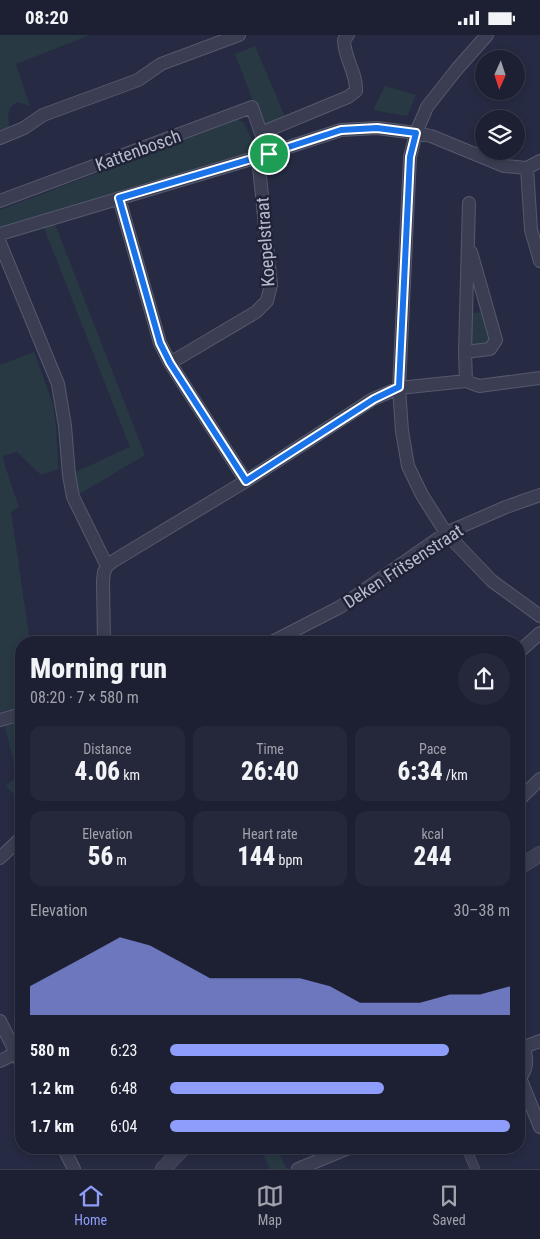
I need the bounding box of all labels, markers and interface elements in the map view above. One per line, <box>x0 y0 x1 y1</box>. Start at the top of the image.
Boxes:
text: 08:20 <box>25 6 69 29</box>
north arrow <box>475 50 525 100</box>
map controls <box>475 50 525 160</box>
button: layers <box>475 110 525 160</box>
street label: Kattenbosch <box>92 125 184 175</box>
pin <box>248 133 290 175</box>
icon: arrive <box>255 140 283 168</box>
street label: Koepelstraat <box>251 197 279 287</box>
street label: Deken Fritsenstraat <box>339 520 467 612</box>
text: Morning run <box>30 652 167 685</box>
button: share <box>458 653 510 705</box>
text: 08:20 · 7 × 580 m <box>30 688 139 707</box>
text: Distance <box>83 741 131 757</box>
text: Time <box>256 741 284 757</box>
text: Pace <box>419 741 446 757</box>
text: 4.06 <box>75 757 120 786</box>
text: 26:40 <box>241 757 299 786</box>
text: 6:34 <box>397 757 443 786</box>
text: km <box>120 767 140 783</box>
text: /km <box>443 767 468 783</box>
text: Elevation <box>82 826 133 842</box>
text: Heart rate <box>242 826 298 842</box>
text: kcal <box>421 826 444 842</box>
text: 56 <box>88 842 113 871</box>
text: 144 <box>237 842 275 871</box>
text: 244 <box>414 842 452 871</box>
text: m <box>113 852 127 868</box>
text: bpm <box>275 852 303 868</box>
text: Elevation <box>30 901 88 920</box>
text: 30–38 m <box>454 901 510 920</box>
text: 580 m <box>30 1041 70 1060</box>
text: 6:23 <box>110 1041 137 1060</box>
text: 1.2 km <box>30 1079 74 1098</box>
text: 6:48 <box>110 1079 137 1098</box>
text: 1.7 km <box>30 1117 74 1136</box>
text: 6:04 <box>110 1117 137 1136</box>
tab: Home <box>74 1182 107 1228</box>
tab: Map <box>256 1182 284 1228</box>
tab: Saved <box>432 1182 466 1228</box>

